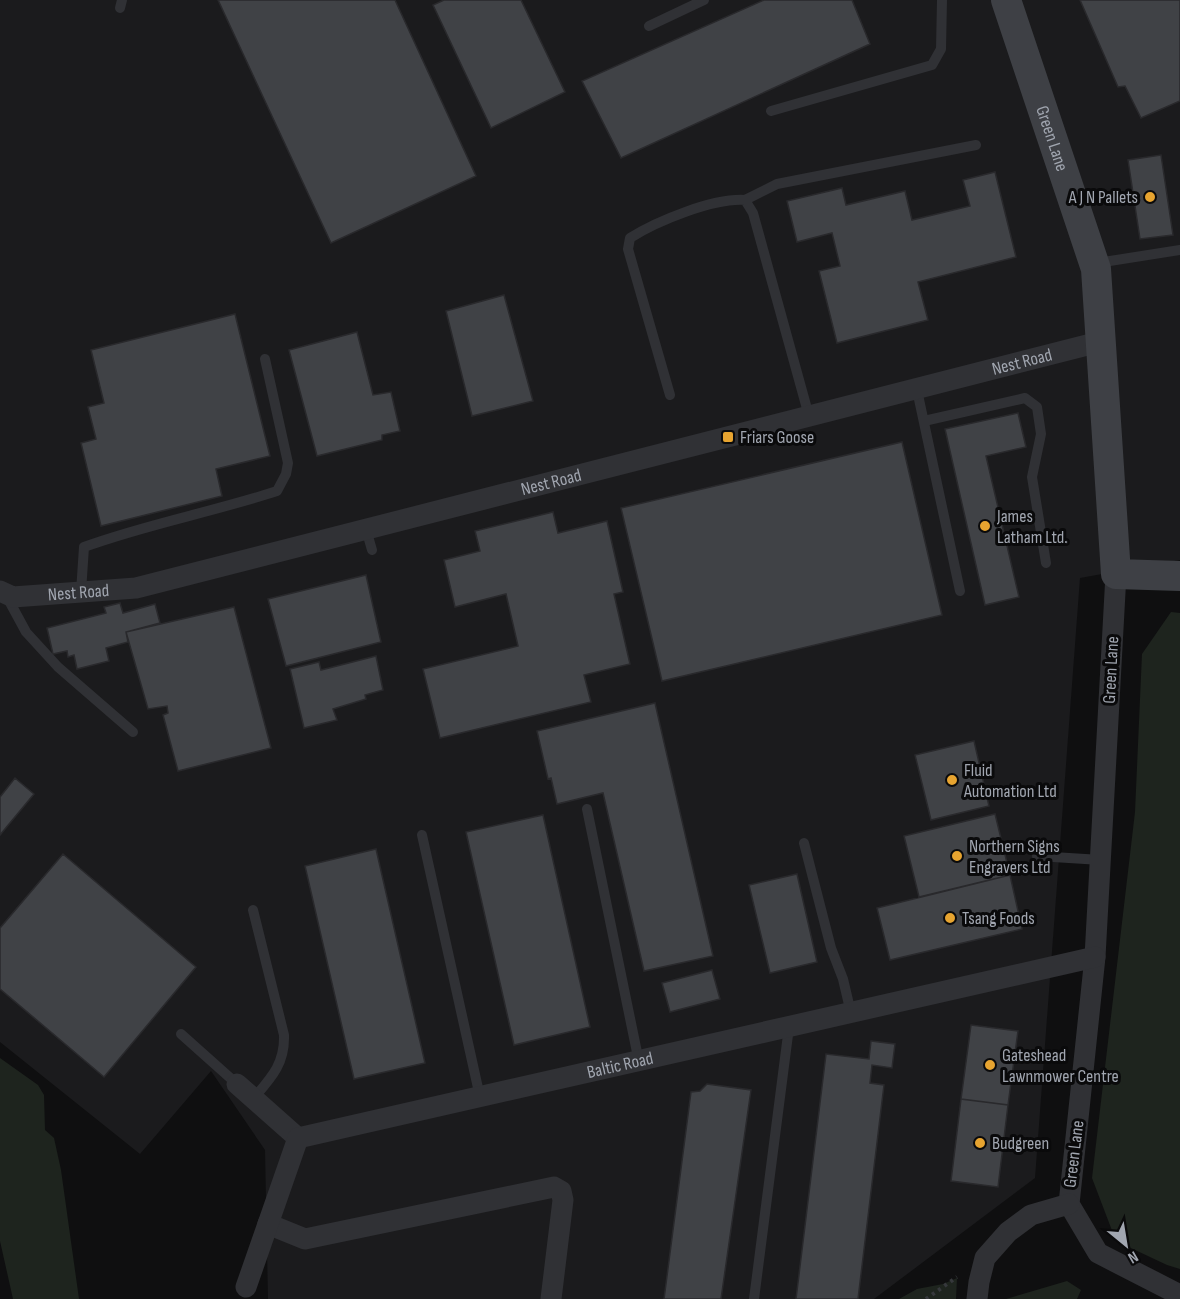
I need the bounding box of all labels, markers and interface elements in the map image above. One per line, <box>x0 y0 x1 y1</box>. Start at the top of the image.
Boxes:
street label: Green Lane <box>1032 103 1073 174</box>
place label: A J N Pallets <box>1068 187 1138 208</box>
marker: A J N Pallets <box>1143 190 1157 204</box>
street label: Nest Road <box>990 344 1054 379</box>
place label: Friars Goose <box>740 427 814 448</box>
marker: Friars Goose <box>721 430 735 444</box>
street label: Nest Road <box>519 464 583 500</box>
place label: James Latham Ltd. <box>996 506 1068 548</box>
marker: James Latham Ltd. <box>978 519 992 533</box>
street label: Nest Road <box>47 579 110 605</box>
street label: Green Lane <box>1099 636 1123 704</box>
place label: Fluid Automation Ltd <box>963 760 1057 802</box>
marker: Fluid Automation Ltd <box>945 773 959 787</box>
place label: Northern Signs Engravers Ltd <box>969 836 1060 878</box>
marker: Northern Signs Engravers Ltd <box>950 849 964 863</box>
place label: Tsang Foods <box>962 908 1035 929</box>
marker: Tsang Foods <box>943 911 957 925</box>
place label: Gateshead Lawnmower Centre <box>1002 1045 1119 1087</box>
street label: Baltic Road <box>585 1047 655 1083</box>
marker: Gateshead Lawnmower Centre <box>983 1058 997 1072</box>
street label: Green Lane <box>1059 1119 1089 1189</box>
place label: Budgreen <box>992 1133 1049 1154</box>
marker: Budgreen <box>973 1136 987 1150</box>
north arrow <box>1096 1215 1156 1275</box>
text: N <box>1124 1246 1141 1267</box>

